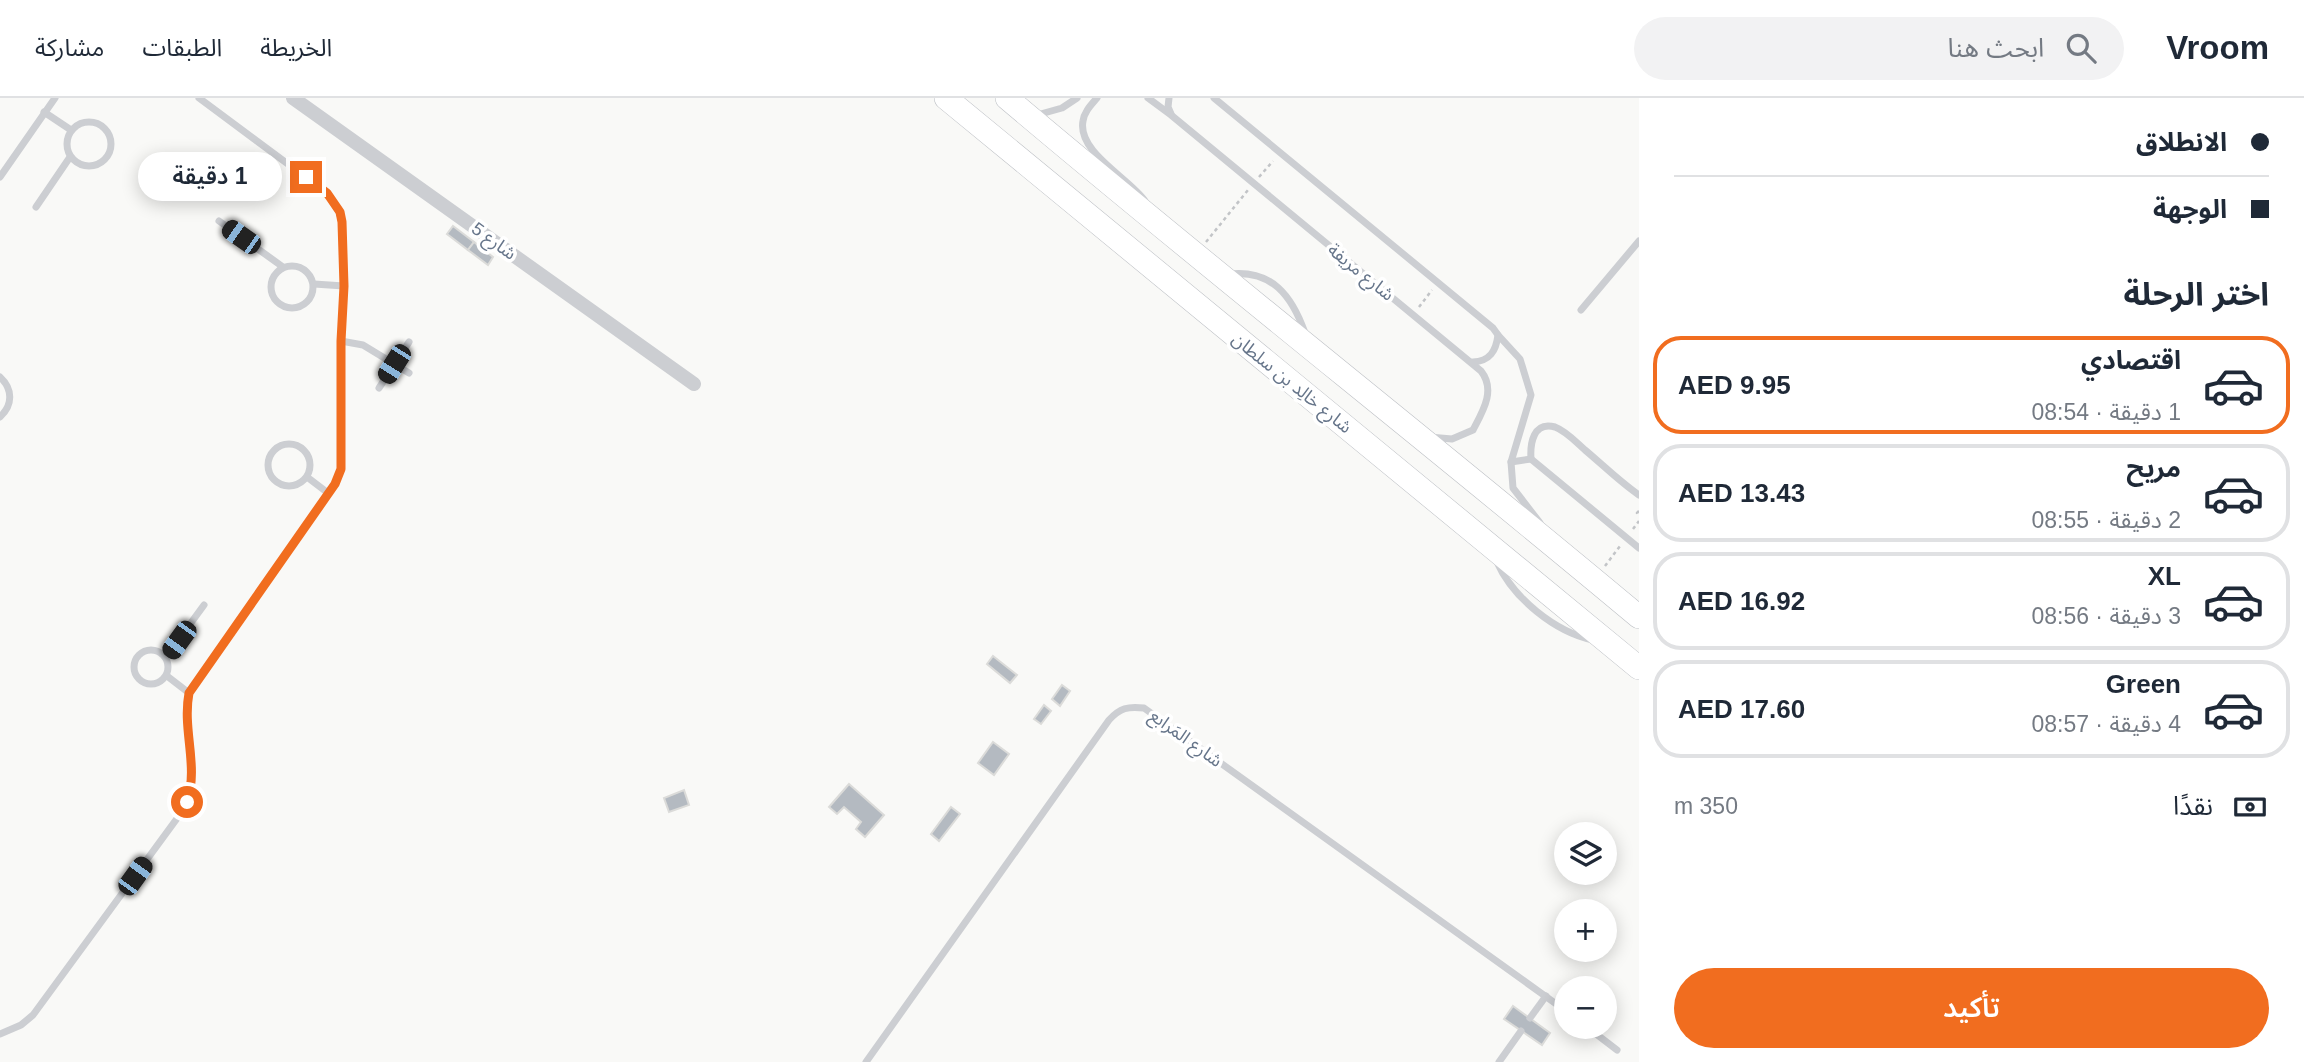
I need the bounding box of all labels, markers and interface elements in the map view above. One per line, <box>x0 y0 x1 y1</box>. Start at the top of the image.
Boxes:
search box <box>1634 17 2124 80</box>
icon: search <box>2062 29 2100 67</box>
text: Vroom <box>2166 29 2269 66</box>
text: ابحث هنا <box>1948 33 2044 63</box>
text: مشاركة <box>35 34 104 61</box>
text: الطبقات <box>142 34 222 61</box>
text: الخريطة <box>260 34 332 61</box>
text: الانطلاق <box>2136 127 2227 157</box>
callout: 1 دقيقة <box>138 153 282 202</box>
route end <box>290 161 322 193</box>
text: 1 دقيقة <box>173 163 248 189</box>
text: الوجهة <box>2153 194 2227 224</box>
car <box>218 216 265 258</box>
street label: شارع 5 <box>466 218 520 267</box>
street label: شارع مريفة <box>1321 239 1398 308</box>
text: اختر الرحلة <box>2123 276 2269 312</box>
street label: شارع خالِد بن سلطان <box>1226 329 1356 440</box>
car <box>374 341 415 387</box>
text: اقتصادي <box>2081 345 2181 375</box>
icon: car <box>2202 354 2265 417</box>
text: AED 9.95 <box>1678 370 1791 400</box>
text: 1 دقيقة · 08:54 <box>2031 399 2181 425</box>
text: مريح <box>2126 453 2181 483</box>
icon: car <box>2202 462 2265 525</box>
text: AED 13.43 <box>1678 478 1805 508</box>
text: 2 دقيقة · 08:55 <box>2031 507 2181 533</box>
text: XL <box>2148 561 2181 591</box>
icon: car <box>2202 570 2265 633</box>
text: AED 16.92 <box>1678 586 1805 616</box>
text: 3 دقيقة · 08:56 <box>2031 603 2181 629</box>
car <box>159 617 200 663</box>
text: Green <box>2106 669 2181 699</box>
icon: car <box>2202 678 2265 741</box>
text: AED 17.60 <box>1678 694 1805 724</box>
street label: شارع المَرابع <box>1143 705 1226 774</box>
text: 4 دقيقة · 08:57 <box>2031 711 2181 737</box>
route start <box>171 786 203 818</box>
icon: cash <box>2231 788 2269 826</box>
text: نقدًا <box>2173 791 2213 821</box>
text: 350 m <box>1674 793 1738 819</box>
map controls <box>1554 822 1617 1039</box>
button: layers <box>1554 822 1617 885</box>
car <box>115 853 156 899</box>
button: + <box>1554 899 1617 962</box>
button: تأكيد <box>1674 968 2269 1048</box>
button: − <box>1554 976 1617 1039</box>

